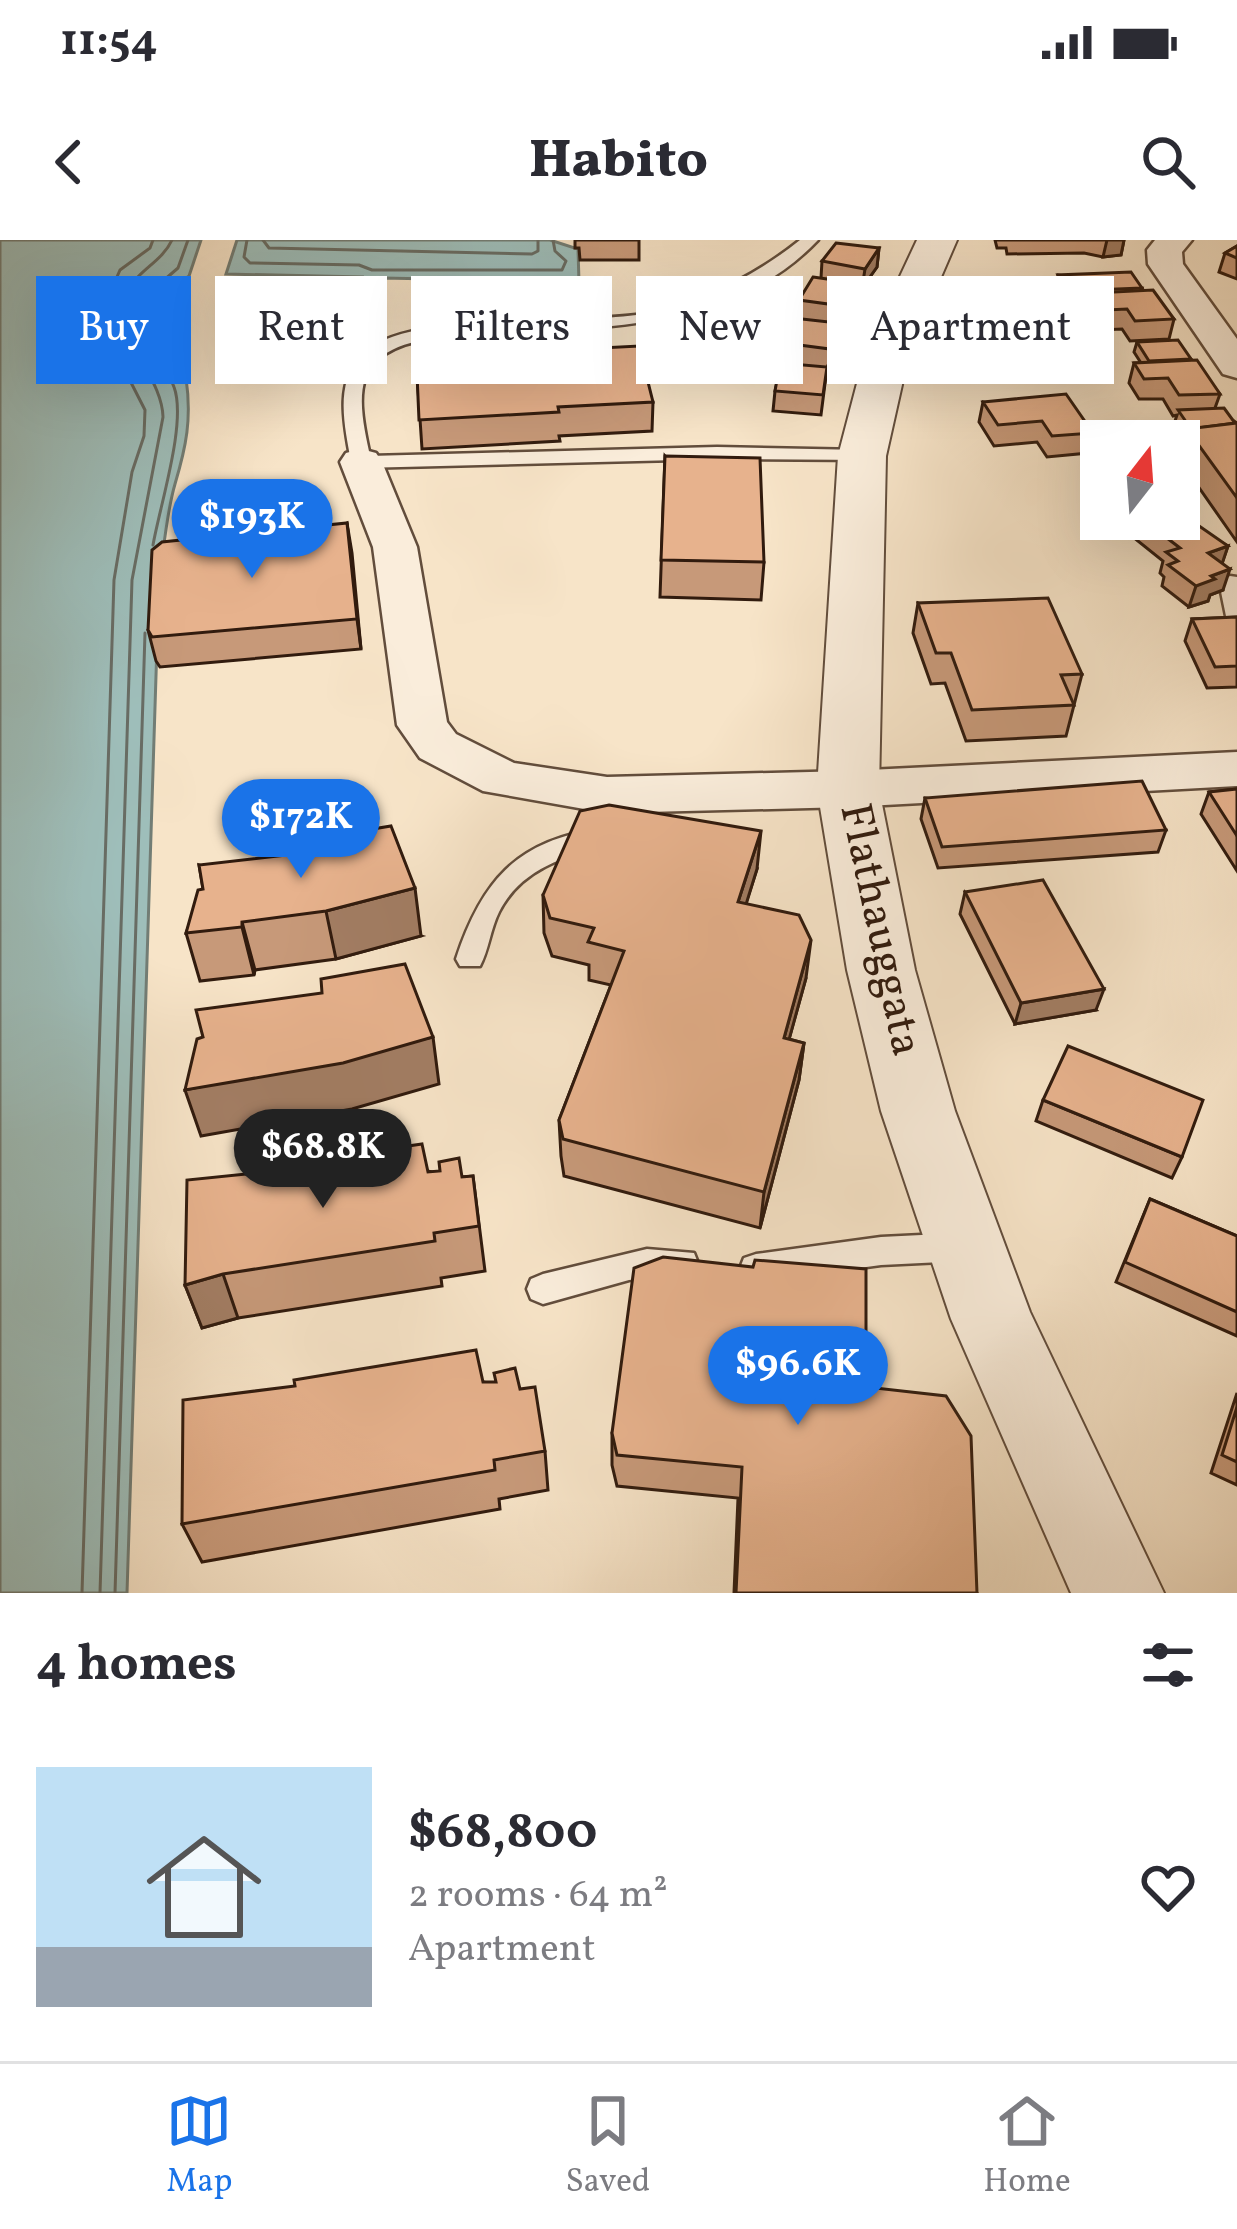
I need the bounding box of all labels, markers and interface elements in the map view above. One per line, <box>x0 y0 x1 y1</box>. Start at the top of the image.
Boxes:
text: 11:54 <box>60 11 158 74</box>
text: Habito <box>529 125 708 200</box>
icon: back <box>36 129 102 195</box>
icon: search <box>1135 129 1201 195</box>
chip: Buy <box>36 276 191 384</box>
chip: Rent <box>215 276 387 384</box>
chip: Filters <box>411 276 612 384</box>
chip: New <box>636 276 803 384</box>
chip: Apartment <box>827 276 1114 384</box>
north arrow <box>1080 420 1200 540</box>
map controls <box>1080 420 1200 540</box>
pin: $193K <box>168 479 336 581</box>
text: $193K <box>199 491 305 545</box>
pin: $172K <box>217 779 385 881</box>
text: $172K <box>249 791 353 845</box>
street label: Flathauggata <box>821 798 937 1062</box>
pin: $68.8K <box>225 1109 421 1211</box>
text: $68.8K <box>261 1121 385 1175</box>
pin: $96.6K <box>700 1326 896 1428</box>
text: $96.6K <box>735 1338 861 1392</box>
text: 4 homes <box>36 1630 237 1701</box>
icon: filters <box>1135 1632 1201 1698</box>
text: $68,800 <box>408 1798 597 1869</box>
icon: home <box>132 1815 276 1959</box>
icon: heart <box>1135 1854 1201 1920</box>
text: 2 rooms · 64 m² <box>408 1869 668 1923</box>
text: Apartment <box>408 1923 596 1977</box>
tab: Map <box>166 2088 233 2206</box>
tab: Saved <box>565 2088 650 2206</box>
tab: Home <box>983 2088 1071 2206</box>

